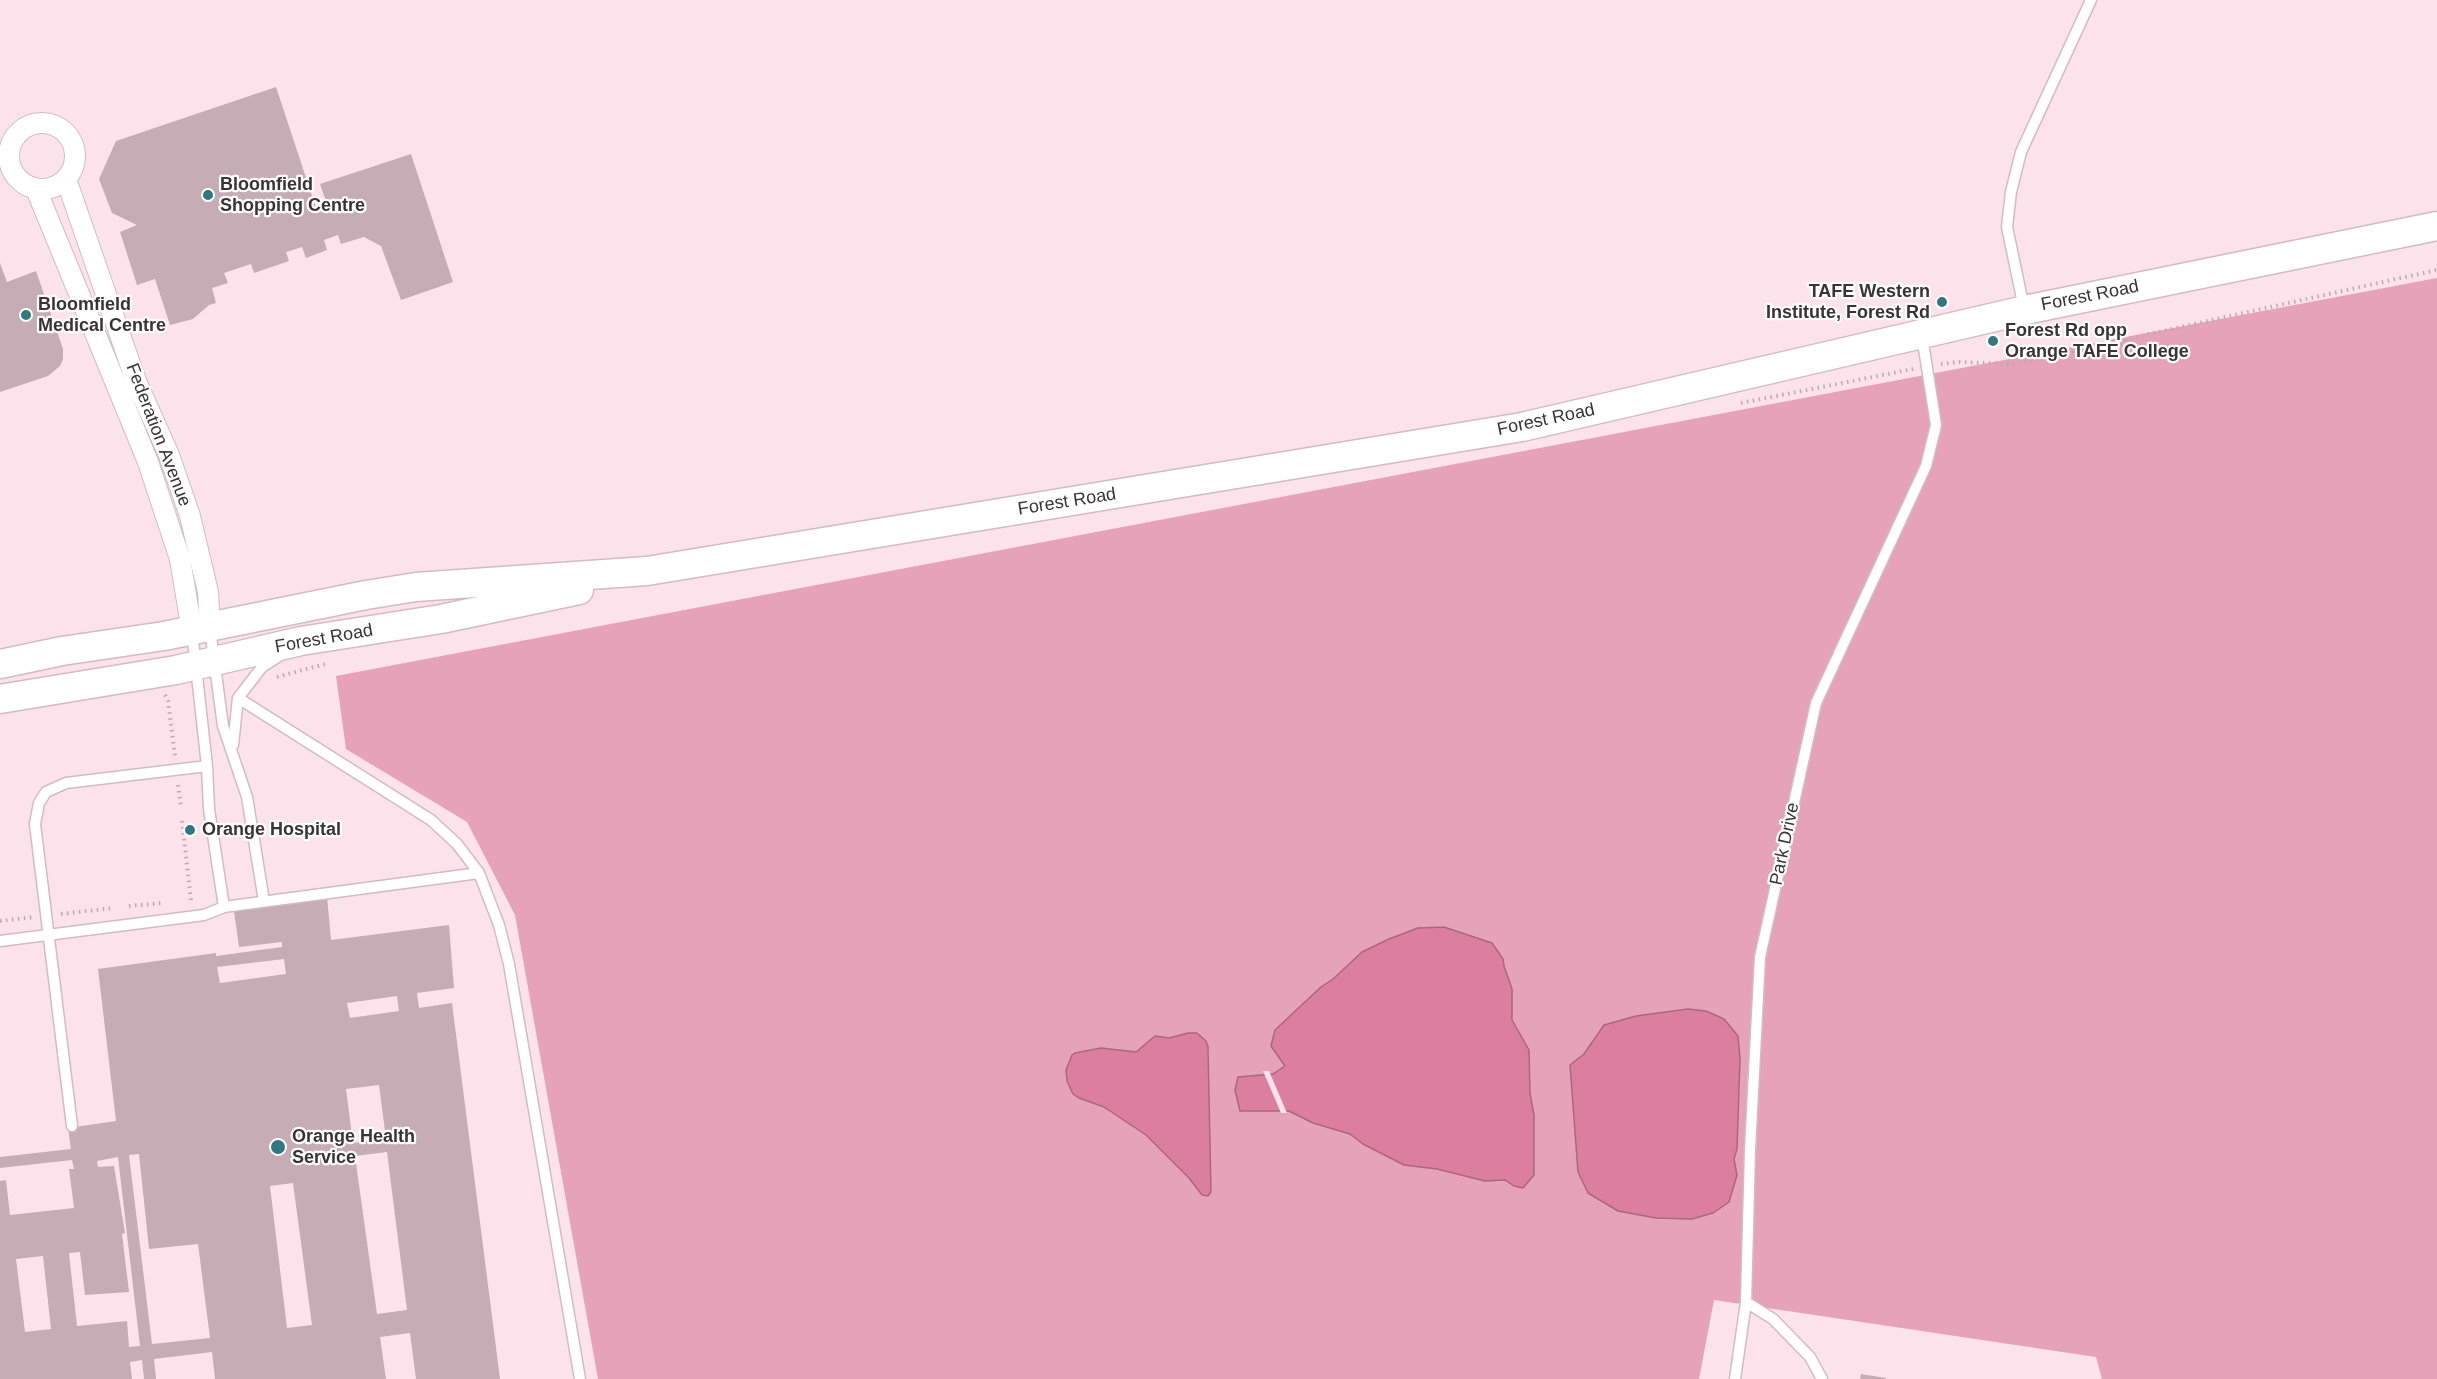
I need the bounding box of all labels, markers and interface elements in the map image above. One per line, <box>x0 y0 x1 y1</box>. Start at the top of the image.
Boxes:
place label: Bloomfield Shopping Centre <box>220 174 365 216</box>
marker: Bloomfield Shopping Centre <box>201 188 215 202</box>
street label: Forest Road <box>2039 276 2141 316</box>
place label: TAFE Western Institute, Forest Rd <box>1766 281 1930 324</box>
place label: Bloomfield Medical Centre <box>38 294 166 336</box>
marker: TAFE Western Institute, Forest Rd <box>1935 295 1949 309</box>
marker: Bloomfield Medical Centre <box>19 308 33 322</box>
place label: Forest Rd opp Orange TAFE College <box>2005 320 2189 362</box>
marker: Forest Rd opp Orange TAFE College <box>1986 334 2000 348</box>
street label: Federation Avenue <box>121 360 195 510</box>
street label: Forest Road <box>1495 399 1597 441</box>
street label: Forest Road <box>1016 484 1118 520</box>
street label: Forest Road <box>273 620 375 658</box>
street label: Park Drive <box>1766 801 1804 887</box>
place label: Orange Hospital <box>202 819 341 841</box>
marker: Orange Hospital <box>183 823 197 837</box>
place label: Orange Health Service <box>292 1126 415 1168</box>
marker: Orange Health Service <box>269 1138 287 1156</box>

